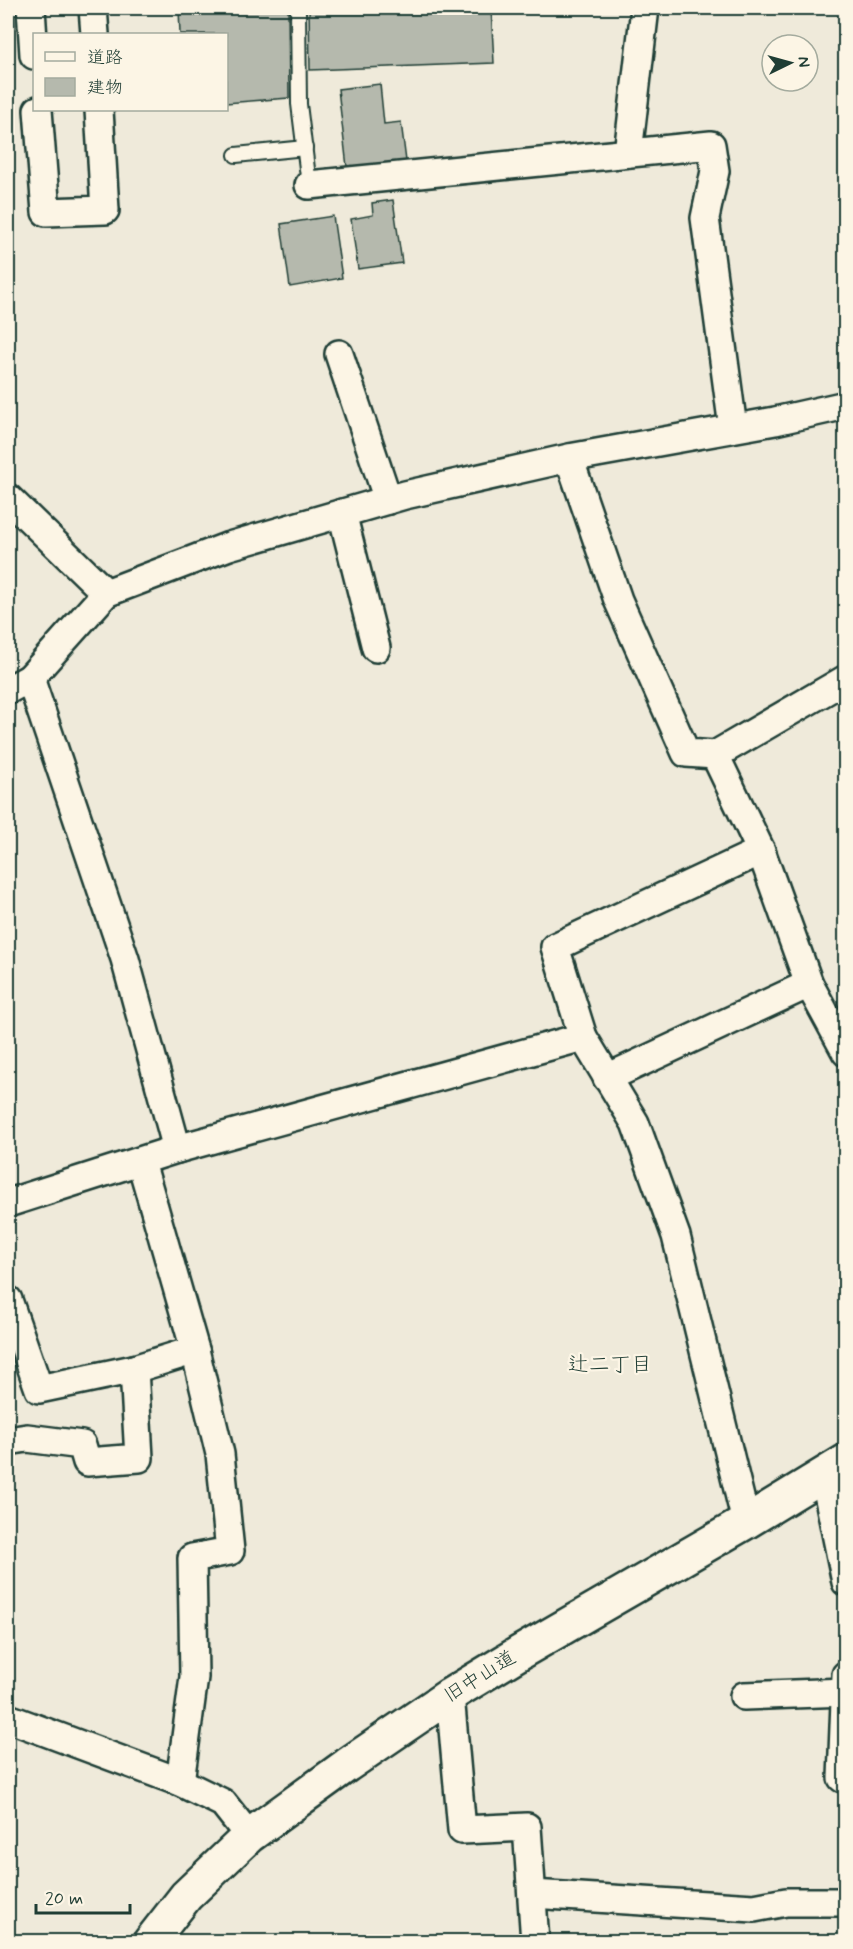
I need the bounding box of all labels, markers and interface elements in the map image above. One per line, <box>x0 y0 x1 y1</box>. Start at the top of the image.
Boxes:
legend <box>33 33 228 111</box>
north arrow <box>760 33 820 93</box>
text: 道路 <box>87 46 123 70</box>
text: N <box>793 56 814 68</box>
text: 建物 <box>87 76 123 100</box>
district label: 辻二丁目 <box>568 1351 652 1379</box>
street label: 旧中山道 <box>439 1644 521 1710</box>
scale bar <box>36 1877 130 1915</box>
text: 20 m <box>45 1887 83 1911</box>

